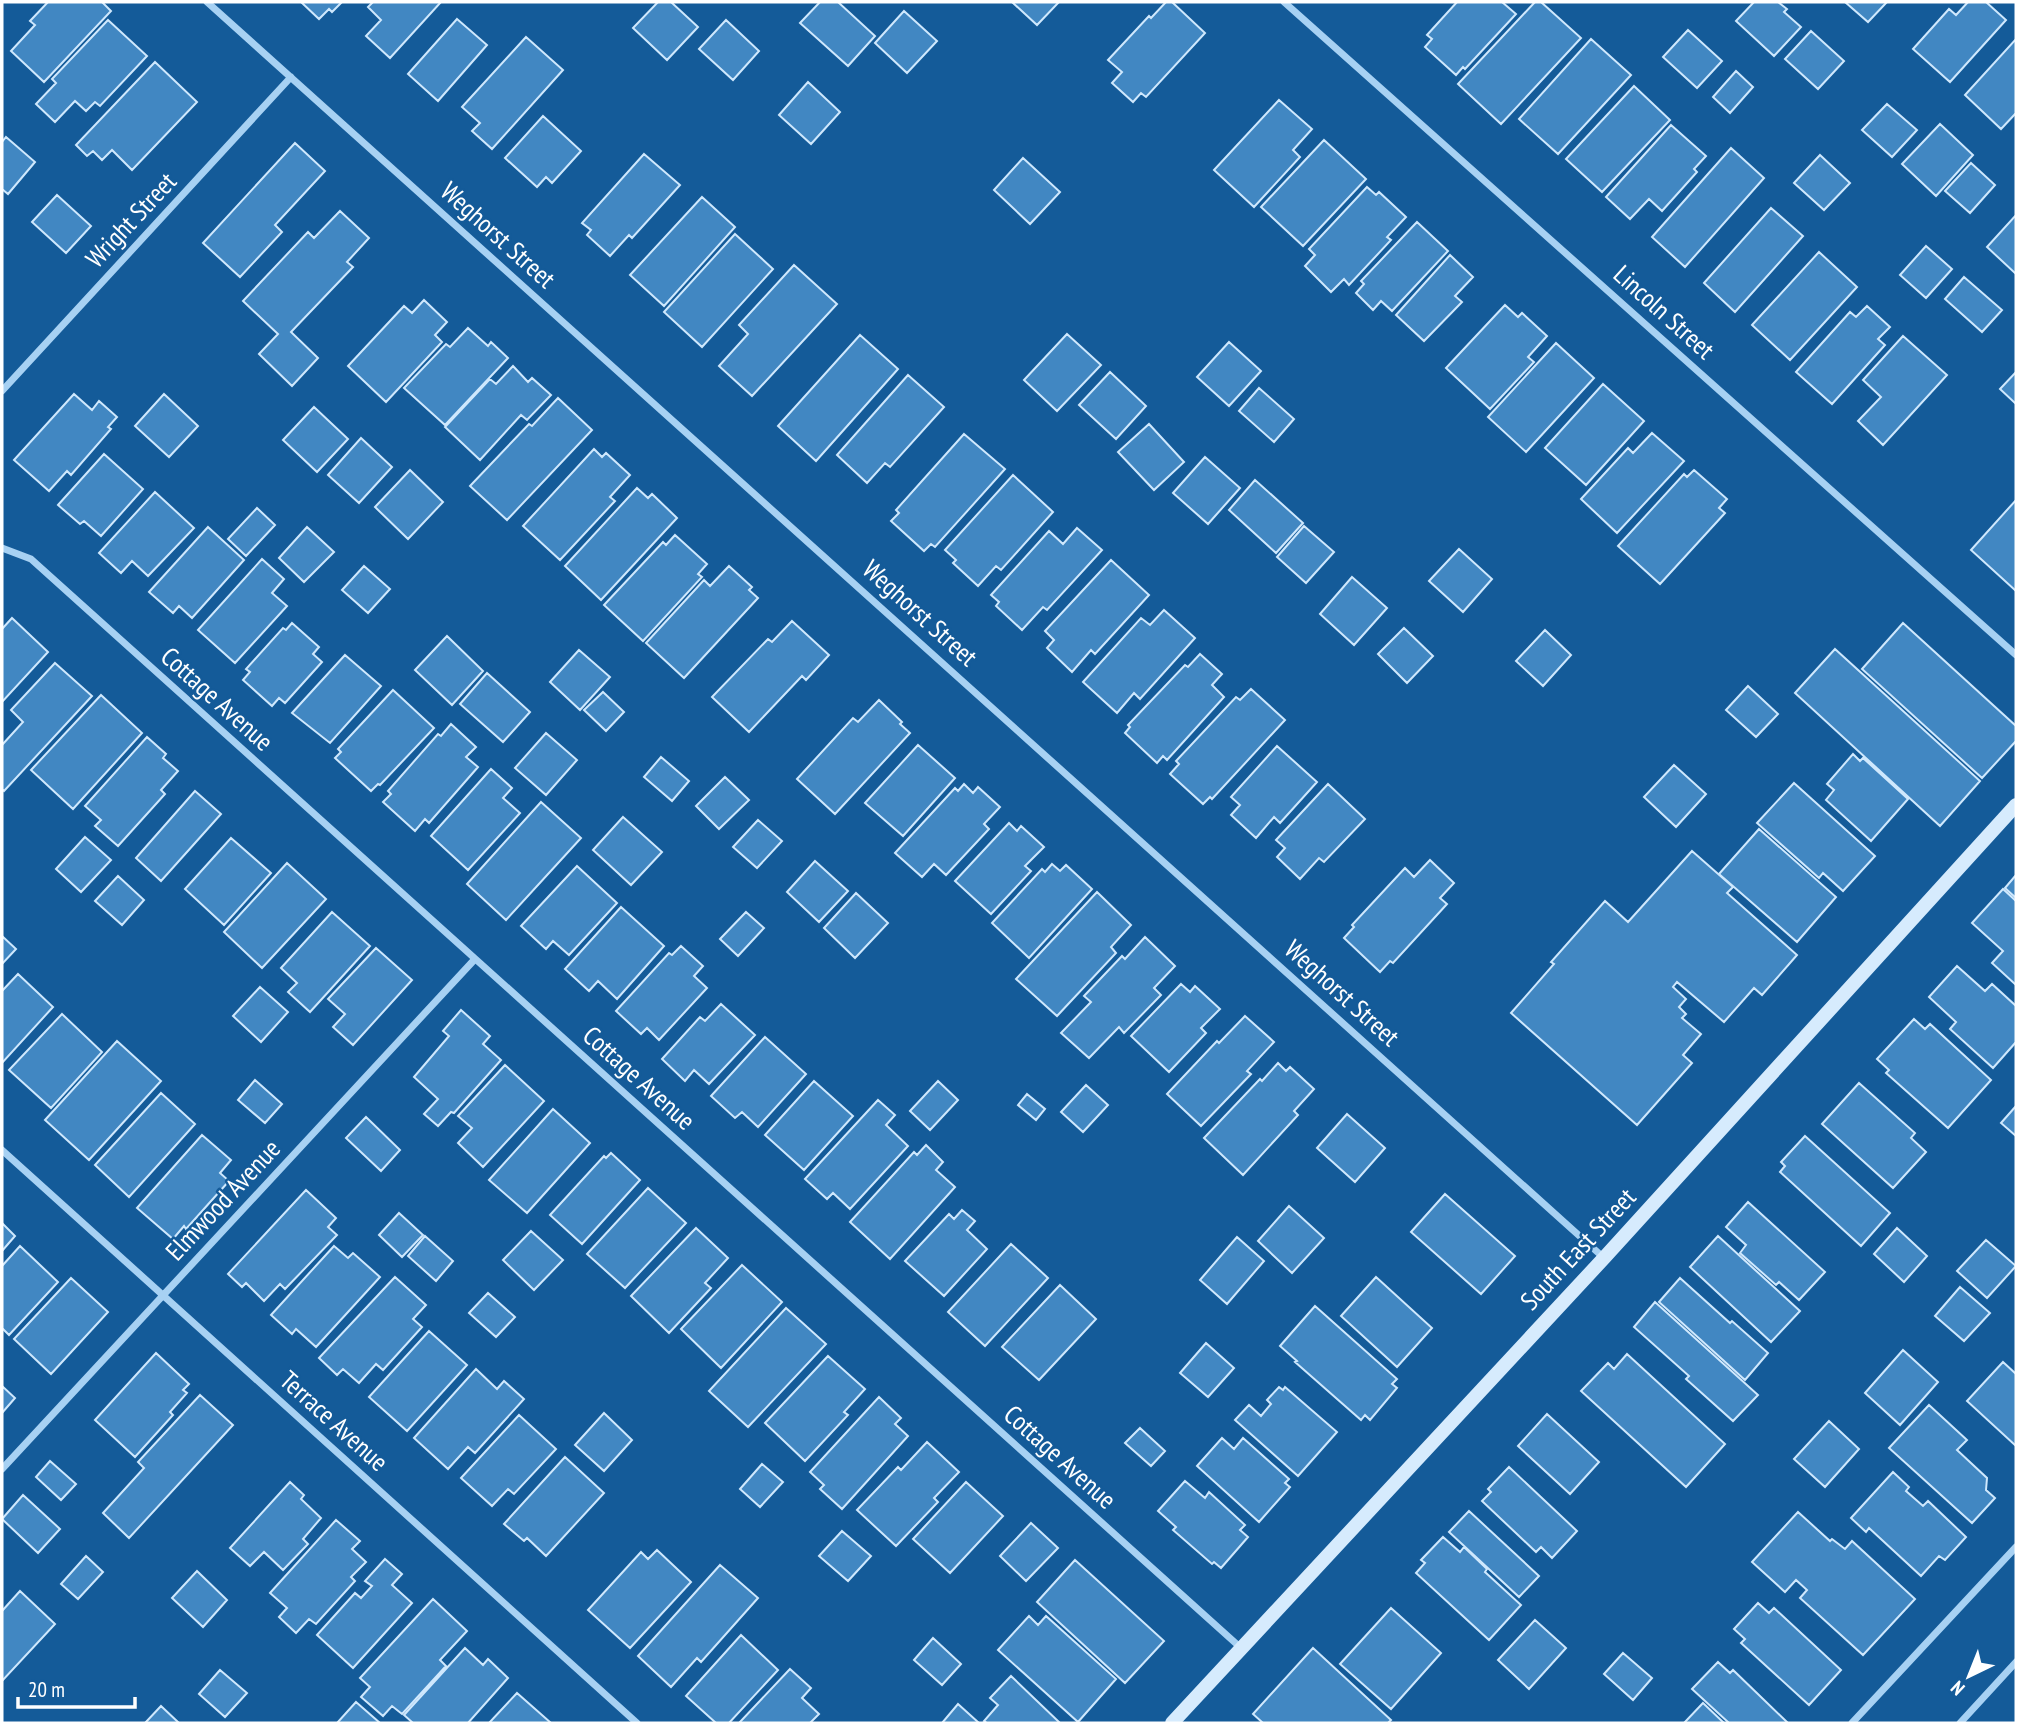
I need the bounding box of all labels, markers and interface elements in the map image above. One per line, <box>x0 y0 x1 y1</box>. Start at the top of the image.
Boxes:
street label: Wright Street <box>78 165 183 274</box>
street label: Weghorst Street <box>434 174 563 295</box>
street label: Lincoln Street <box>1607 258 1722 366</box>
street label: Weghorst Street <box>856 552 985 673</box>
street label: Cottage Avenue <box>154 640 280 758</box>
street label: Weghorst Street <box>1278 932 1407 1053</box>
street label: Cottage Avenue <box>576 1019 702 1137</box>
street label: Elmwood Avenue <box>158 1132 287 1267</box>
street label: South East Street <box>1513 1181 1642 1316</box>
street label: Terrace Avenue <box>273 1363 395 1478</box>
street label: Cottage Avenue <box>997 1398 1123 1516</box>
north arrow <box>1934 1641 2004 1711</box>
scale bar <box>18 1666 135 1710</box>
text: 20 m <box>28 1676 65 1703</box>
text: N <box>1945 1676 1969 1701</box>

